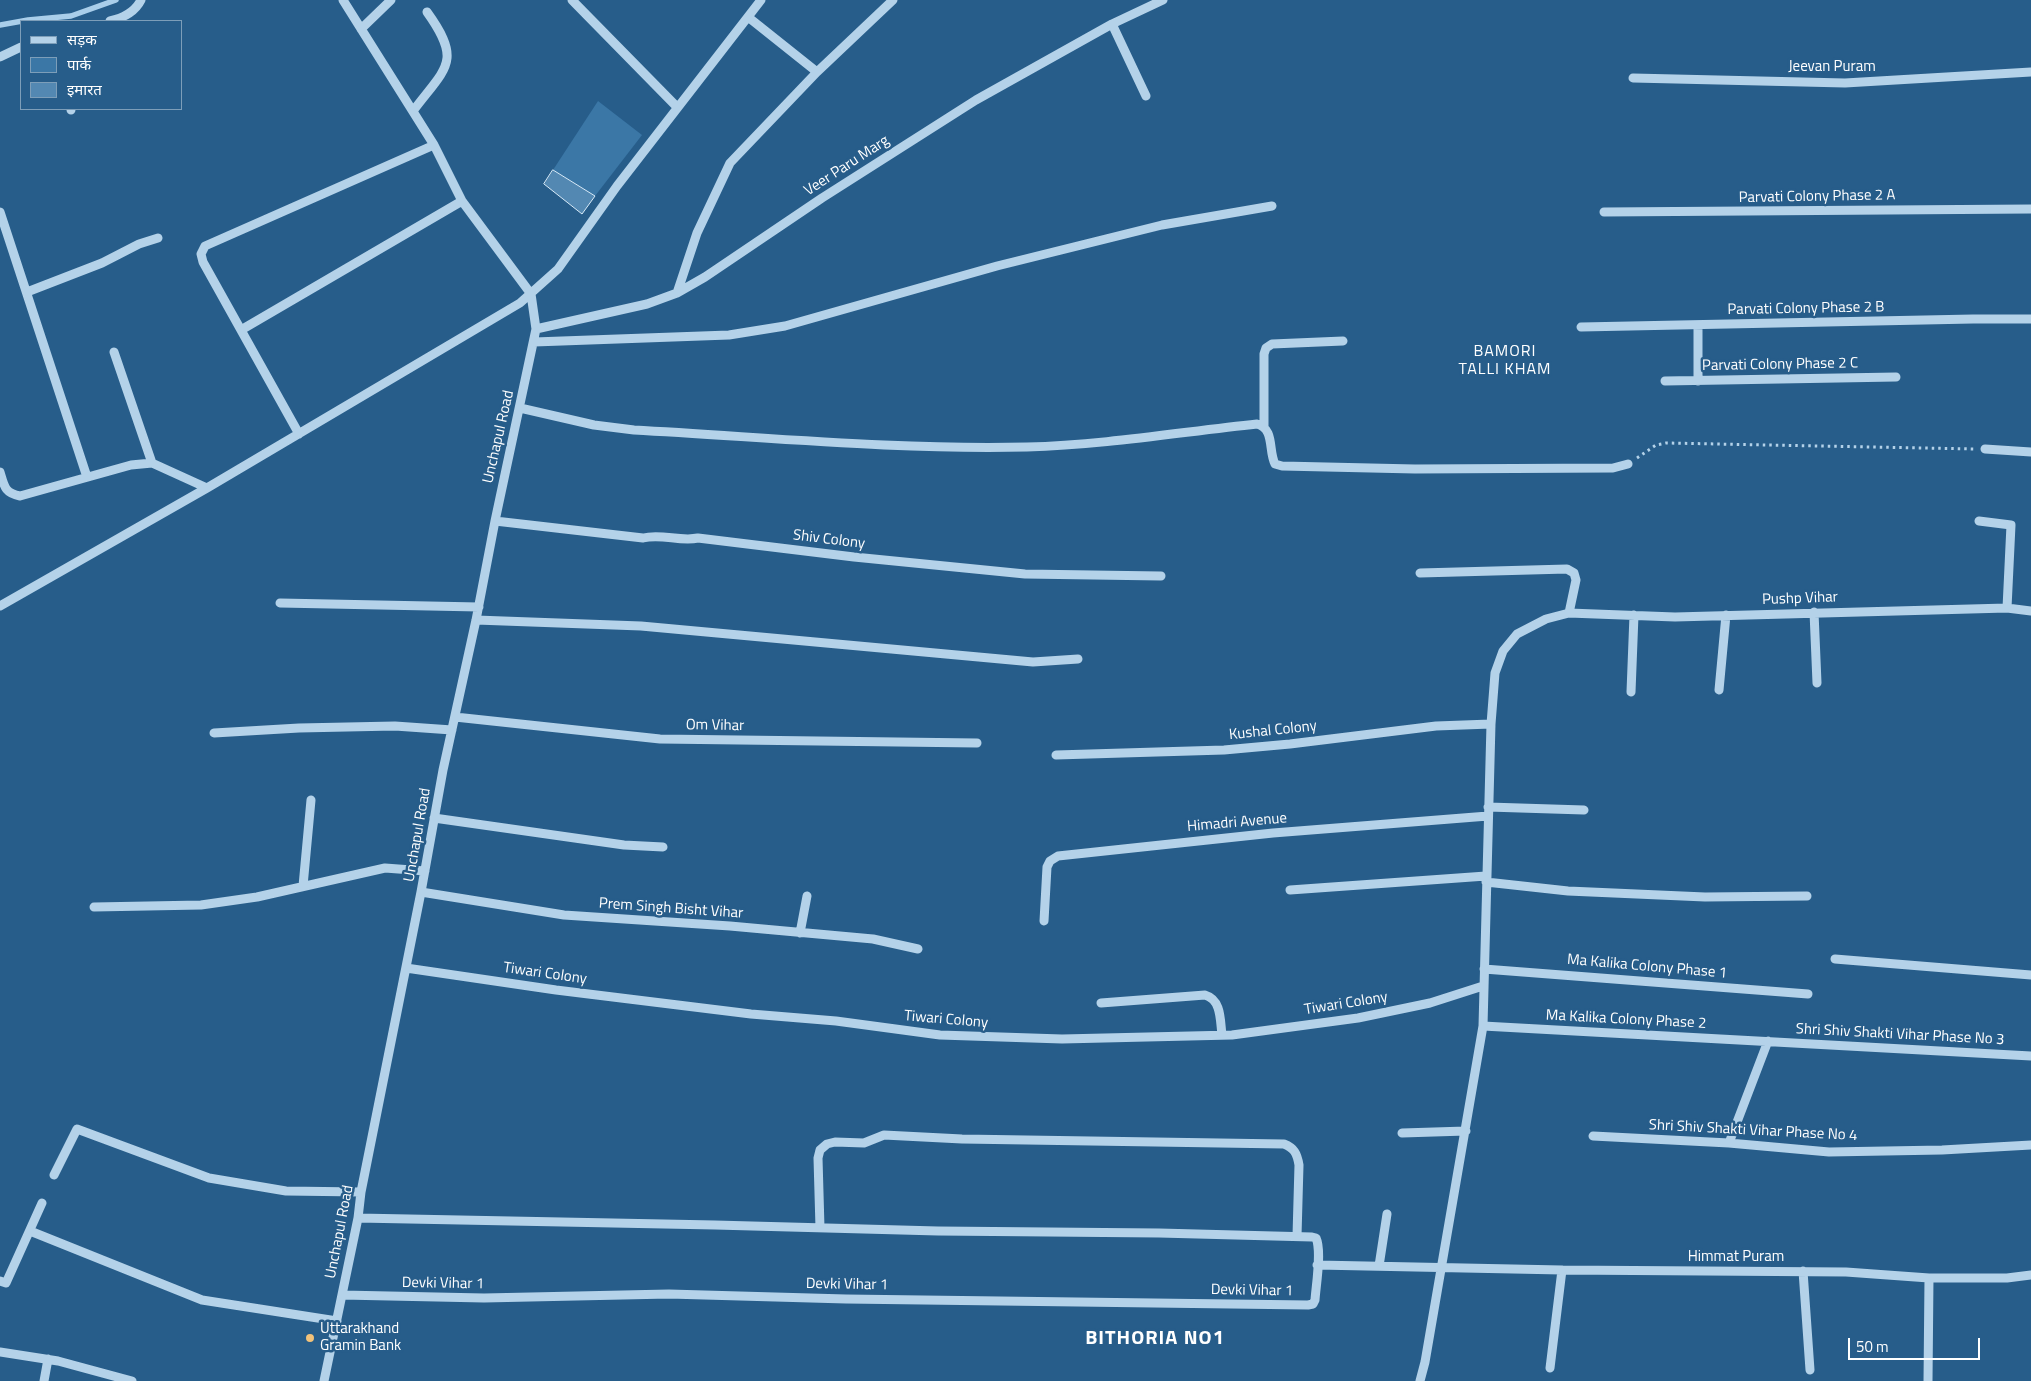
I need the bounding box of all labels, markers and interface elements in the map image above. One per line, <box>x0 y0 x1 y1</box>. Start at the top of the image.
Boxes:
legend <box>20 20 182 110</box>
text: सड़क <box>67 28 97 51</box>
text: पार्क <box>67 53 91 76</box>
street label: Jeevan Puram <box>1788 58 1876 76</box>
text: इमारत <box>67 78 102 101</box>
street label: Veer Paru Marg <box>801 132 893 200</box>
street label: Parvati Colony Phase 2 A <box>1738 187 1896 207</box>
street label: Parvati Colony Phase 2 B <box>1727 299 1885 319</box>
district label: BAMORI TALLI KHAM <box>1457 342 1553 380</box>
street label: Parvati Colony Phase 2 C <box>1702 355 1858 375</box>
street label: Unchapul Road <box>480 389 518 485</box>
street label: Shiv Colony <box>792 527 866 553</box>
street label: Pushp Vihar <box>1762 589 1838 609</box>
street label: Om Vihar <box>686 716 744 736</box>
street label: Kushal Colony <box>1228 717 1318 745</box>
street label: Unchapul Road <box>401 787 435 883</box>
street label: Himadri Avenue <box>1186 810 1288 836</box>
street label: Prem Singh Bisht Vihar <box>598 895 744 923</box>
street label: Ma Kalika Colony Phase 1 <box>1566 951 1728 983</box>
street label: Tiwari Colony <box>502 959 588 989</box>
street label: Tiwari Colony <box>1303 989 1389 1019</box>
street label: Tiwari Colony <box>903 1007 989 1033</box>
street label: Ma Kalika Colony Phase 2 <box>1545 1007 1707 1033</box>
street label: Shri Shiv Shakti Vihar Phase No 3 <box>1795 1021 2005 1049</box>
street label: Shri Shiv Shakti Vihar Phase No 4 <box>1648 1117 1858 1145</box>
street label: Unchapul Road <box>322 1184 358 1280</box>
street label: Himmat Puram <box>1688 1248 1784 1266</box>
street label: Devki Vihar 1 <box>402 1274 484 1294</box>
street label: Devki Vihar 1 <box>806 1275 888 1295</box>
street label: Devki Vihar 1 <box>1211 1281 1293 1301</box>
place label: Uttarakhand Gramin Bank <box>320 1320 401 1355</box>
district label: BITHORIA NO1 <box>1084 1327 1226 1351</box>
scale bar <box>1851 1328 1984 1360</box>
marker: Uttarakhand Gramin Bank <box>304 1332 316 1344</box>
text: 50 m <box>1856 1335 1889 1358</box>

